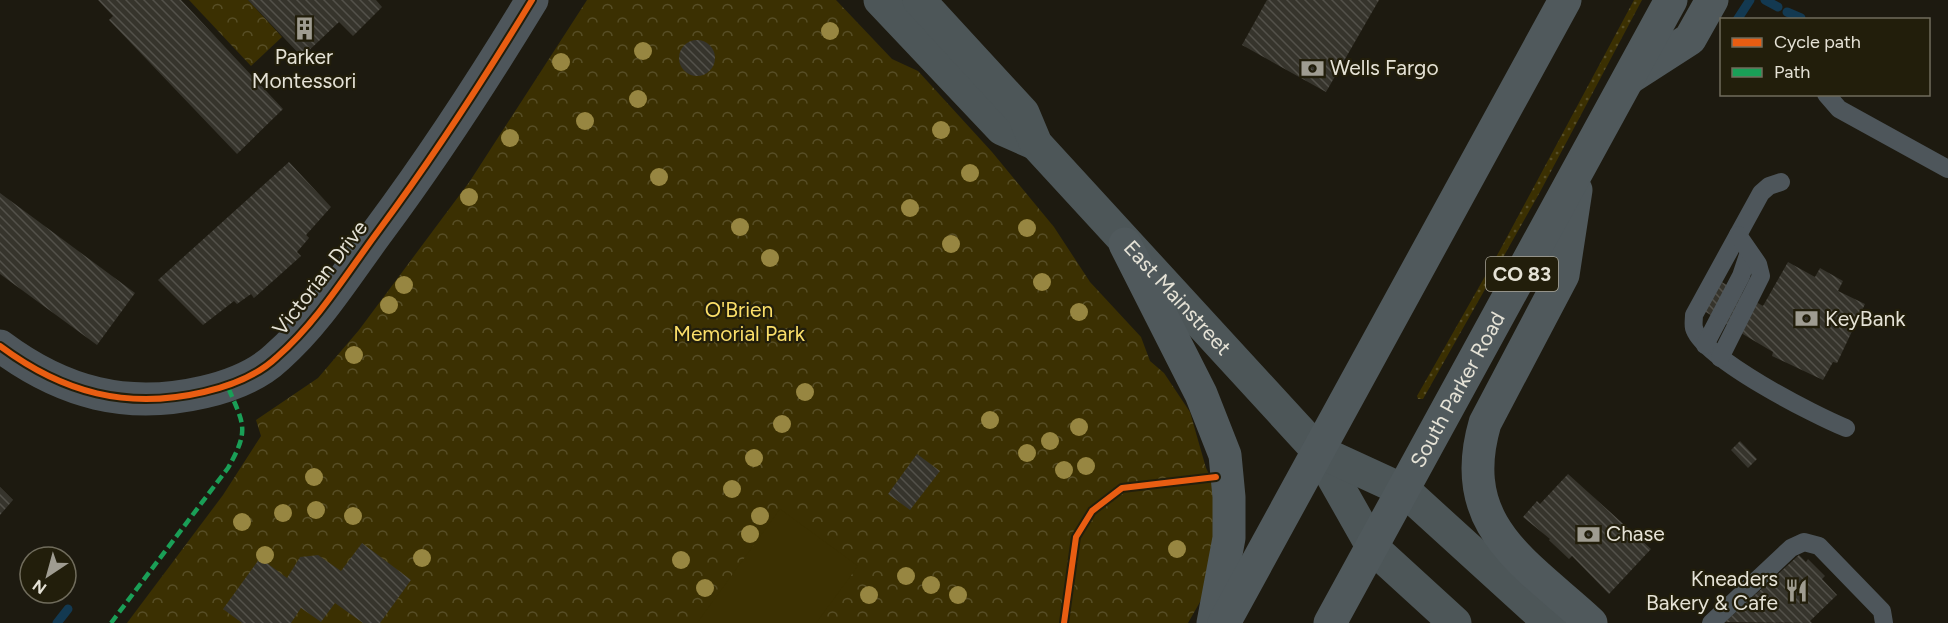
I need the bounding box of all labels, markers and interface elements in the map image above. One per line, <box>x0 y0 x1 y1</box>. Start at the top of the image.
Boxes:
building icon: Parker Montessori <box>291 16 317 42</box>
legend <box>1720 18 1930 96</box>
text: Cycle path <box>1774 31 1861 53</box>
place label: Parker Montessori <box>252 44 356 93</box>
bank icon: Wells Fargo <box>1299 55 1325 81</box>
place label: Wells Fargo <box>1330 55 1439 80</box>
text: Path <box>1774 61 1810 83</box>
street label: Victorian Drive <box>267 215 372 340</box>
street label: East Mainstreet <box>1119 235 1237 360</box>
road number: CO 83 <box>1486 257 1558 291</box>
park label: O'Brien Memorial Park <box>673 297 806 346</box>
bank icon: KeyBank <box>1794 306 1820 332</box>
place label: KeyBank <box>1825 306 1906 331</box>
street label: South Parker Road <box>1405 307 1510 472</box>
bank icon: Chase <box>1575 521 1601 547</box>
place label: Chase <box>1606 521 1665 546</box>
north arrow <box>18 545 78 605</box>
place label: Kneaders Bakery & Cafe <box>1646 566 1778 615</box>
text: N <box>29 575 50 598</box>
restaurant icon: Kneaders Bakery & Cafe <box>1783 578 1809 604</box>

